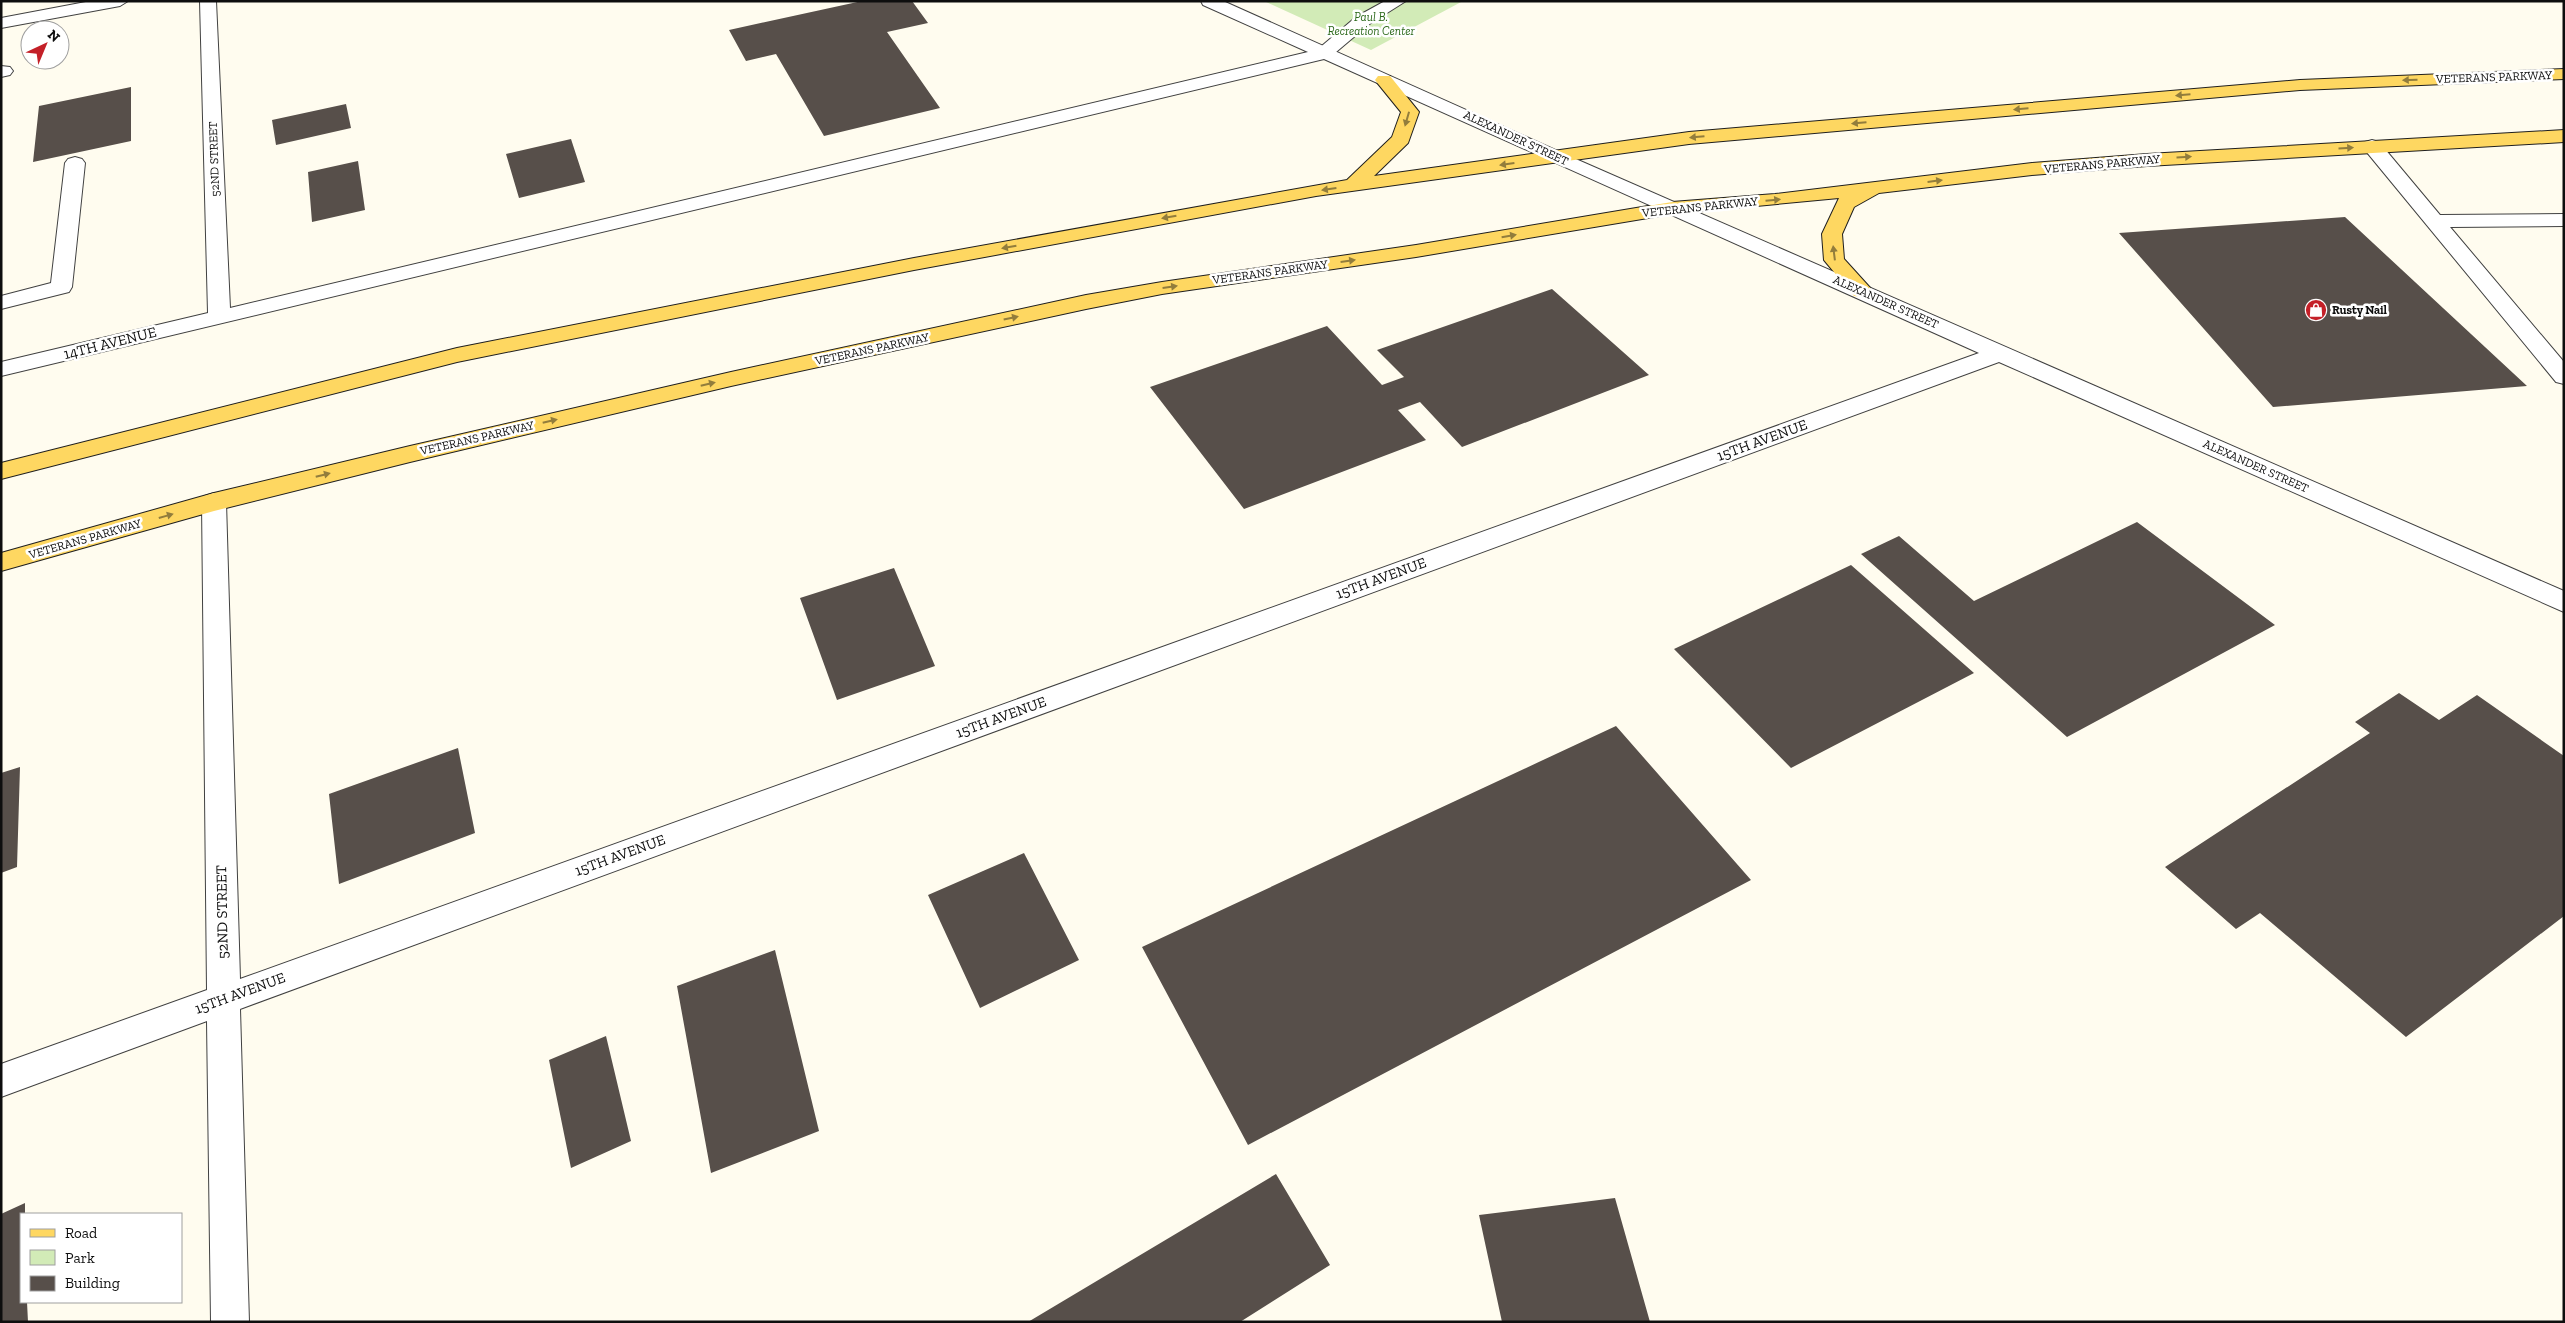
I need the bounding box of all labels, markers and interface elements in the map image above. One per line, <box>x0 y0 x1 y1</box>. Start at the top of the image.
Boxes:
park label: Paul B. Recreation Center <box>1327 10 1415 38</box>
north arrow <box>20 20 70 70</box>
text: N <box>44 26 64 46</box>
street label: VETERANS PARKWAY <box>2435 68 2553 86</box>
one-way arrow <box>2402 77 2418 85</box>
one-way arrow <box>2175 91 2191 99</box>
one-way arrow <box>2013 105 2029 113</box>
street label: ALEXANDER STREET <box>1461 108 1571 169</box>
one-way arrow <box>1402 112 1410 127</box>
one-way arrow <box>1851 120 1867 128</box>
street label: 52ND STREET <box>206 121 222 197</box>
one-way arrow <box>1689 134 1705 142</box>
one-way arrow <box>2338 143 2354 151</box>
street label: VETERANS PARKWAY <box>2042 152 2161 176</box>
one-way arrow <box>2176 153 2192 161</box>
one-way arrow <box>1499 160 1515 168</box>
one-way arrow <box>1927 177 1943 185</box>
one-way arrow <box>1320 185 1336 193</box>
street label: VETERANS PARKWAY <box>1640 194 1759 220</box>
one-way arrow <box>1766 195 1782 203</box>
one-way arrow <box>1160 214 1176 222</box>
one-way arrow <box>1501 231 1517 239</box>
one-way arrow <box>1000 243 1016 251</box>
one-way arrow <box>1830 244 1838 260</box>
street label: VETERANS PARKWAY <box>1210 257 1329 287</box>
one-way arrow <box>1341 257 1357 265</box>
street label: ALEXANDER STREET <box>1831 272 1941 332</box>
one-way arrow <box>1163 282 1179 290</box>
shop icon: Rusty Nail <box>2304 298 2328 322</box>
place label: Rusty Nail <box>2332 303 2388 317</box>
one-way arrow <box>1003 314 1019 322</box>
street label: 14TH AVENUE <box>62 323 158 363</box>
street label: VETERANS PARKWAY <box>813 330 931 368</box>
one-way arrow <box>700 380 715 388</box>
street label: 15TH AVENUE <box>1714 415 1810 465</box>
one-way arrow <box>542 417 557 425</box>
street label: VETERANS PARKWAY <box>418 418 536 458</box>
street label: ALEXANDER STREET <box>2201 436 2311 496</box>
one-way arrow <box>316 471 331 479</box>
one-way arrow <box>159 511 174 519</box>
street label: VETERANS PARKWAY <box>26 516 143 562</box>
street label: 15TH AVENUE <box>1333 553 1429 603</box>
street label: 15TH AVENUE <box>953 692 1049 742</box>
street label: 15TH AVENUE <box>572 830 668 880</box>
street label: 52ND STREET <box>212 865 232 959</box>
street label: 15TH AVENUE <box>192 968 288 1018</box>
legend <box>20 1213 182 1303</box>
text: Road <box>65 1224 98 1242</box>
text: Park <box>65 1249 95 1267</box>
text: Building <box>65 1274 120 1292</box>

